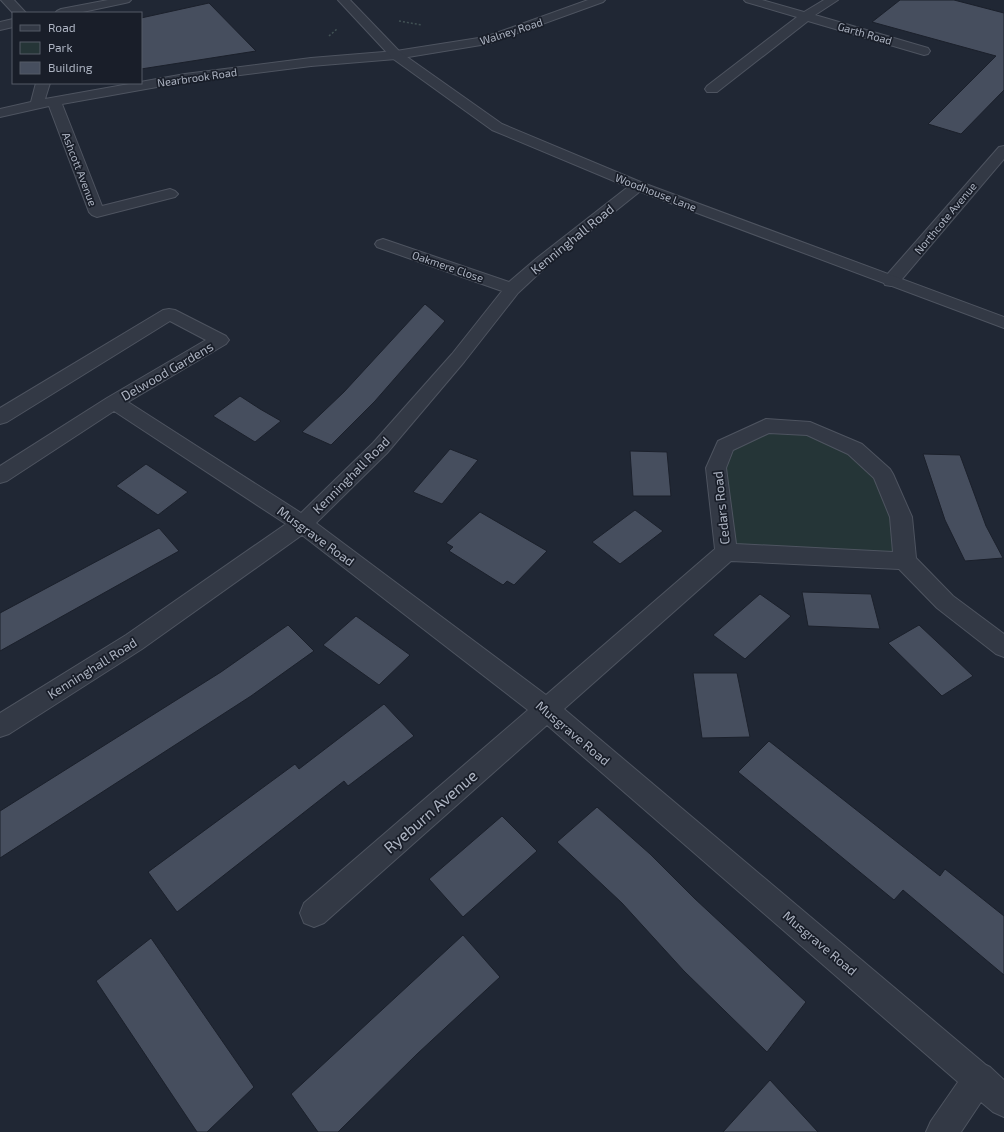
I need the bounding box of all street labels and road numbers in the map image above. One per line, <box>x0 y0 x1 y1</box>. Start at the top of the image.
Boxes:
street label: Walney Road <box>478 15 544 47</box>
street label: Garth Road <box>836 19 894 47</box>
street label: Nearbrook Road <box>156 65 238 89</box>
street label: Ashcott Avenue <box>60 130 100 208</box>
street label: Woodhouse Lane <box>614 171 698 213</box>
street label: Northcote Avenue <box>911 179 979 257</box>
street label: Kenninghall Road <box>527 201 617 277</box>
street label: Oakmere Close <box>411 248 485 284</box>
street label: Delwood Gardens <box>118 338 216 404</box>
street label: Kenninghall Road <box>309 433 393 517</box>
street label: Cedars Road <box>709 471 733 545</box>
street label: Musgrave Road <box>274 503 358 569</box>
street label: Kenninghall Road <box>44 634 140 702</box>
street label: Musgrave Road <box>533 697 613 769</box>
street label: Ryeburn Avenue <box>379 765 481 857</box>
street label: Musgrave Road <box>780 907 860 979</box>

